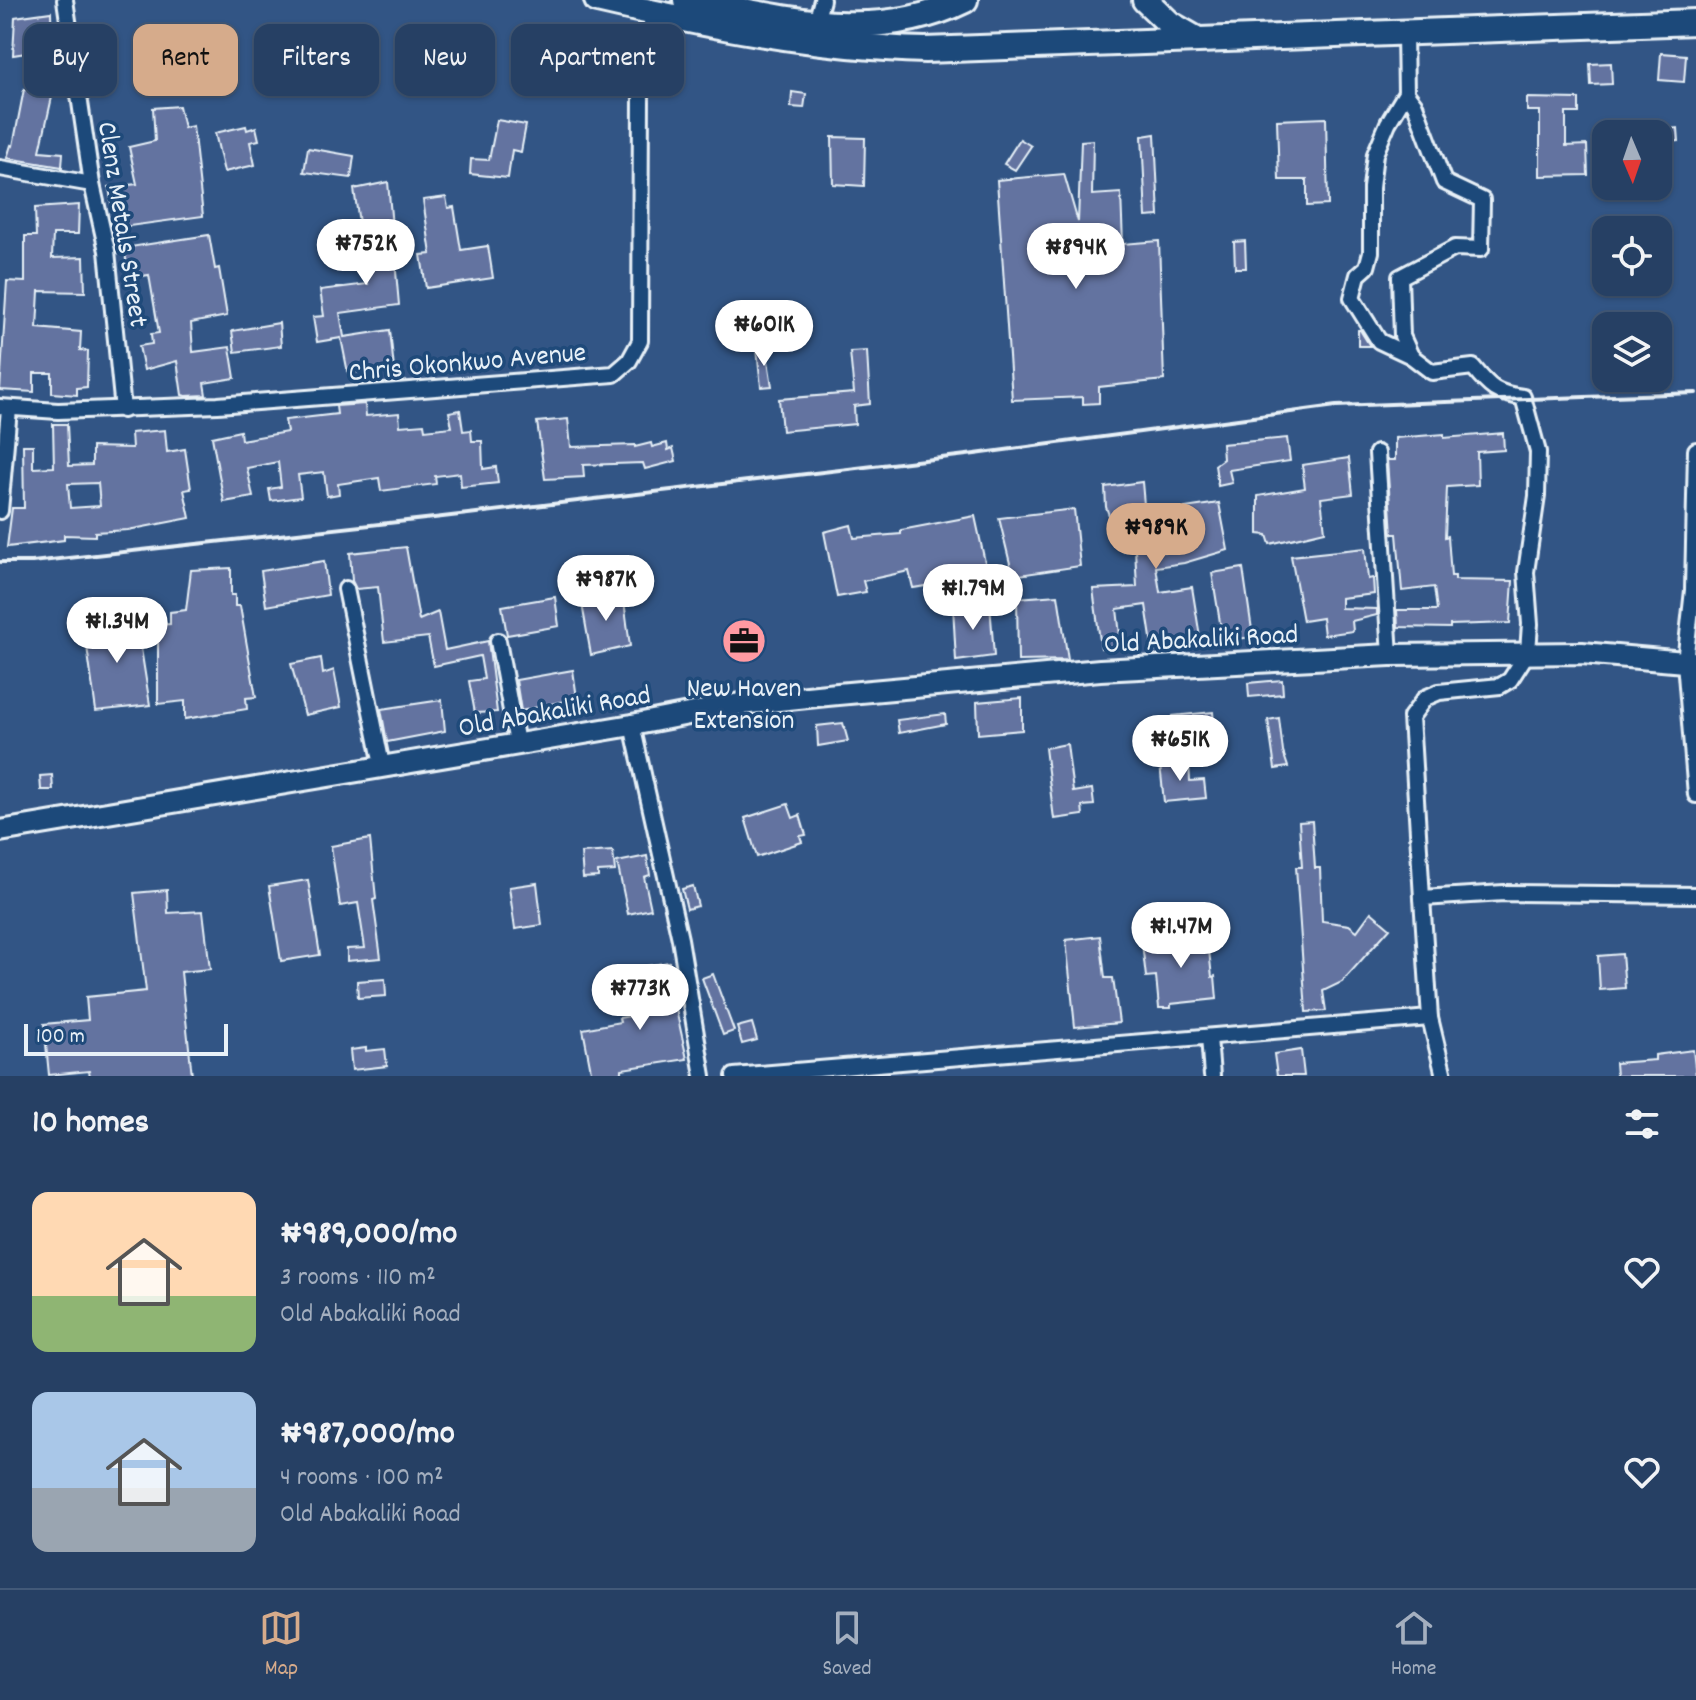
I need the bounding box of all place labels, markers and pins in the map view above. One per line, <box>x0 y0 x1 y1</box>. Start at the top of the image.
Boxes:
pin: ₦752K <box>310 219 422 287</box>
pin: ₦894K <box>1020 223 1132 291</box>
pin: ₦601K <box>708 300 820 368</box>
pin: ₦989K <box>1100 503 1212 571</box>
pin: ₦987K <box>550 555 662 623</box>
pin: ₦1.79M <box>908 564 1038 632</box>
pin: ₦1.34M <box>52 597 182 665</box>
office icon: New Haven Extension <box>720 617 768 665</box>
place label: New Haven Extension <box>687 671 802 743</box>
pin: ₦651K <box>1124 715 1236 783</box>
pin: ₦1.47M <box>1116 902 1246 970</box>
pin: ₦773K <box>584 964 696 1032</box>

